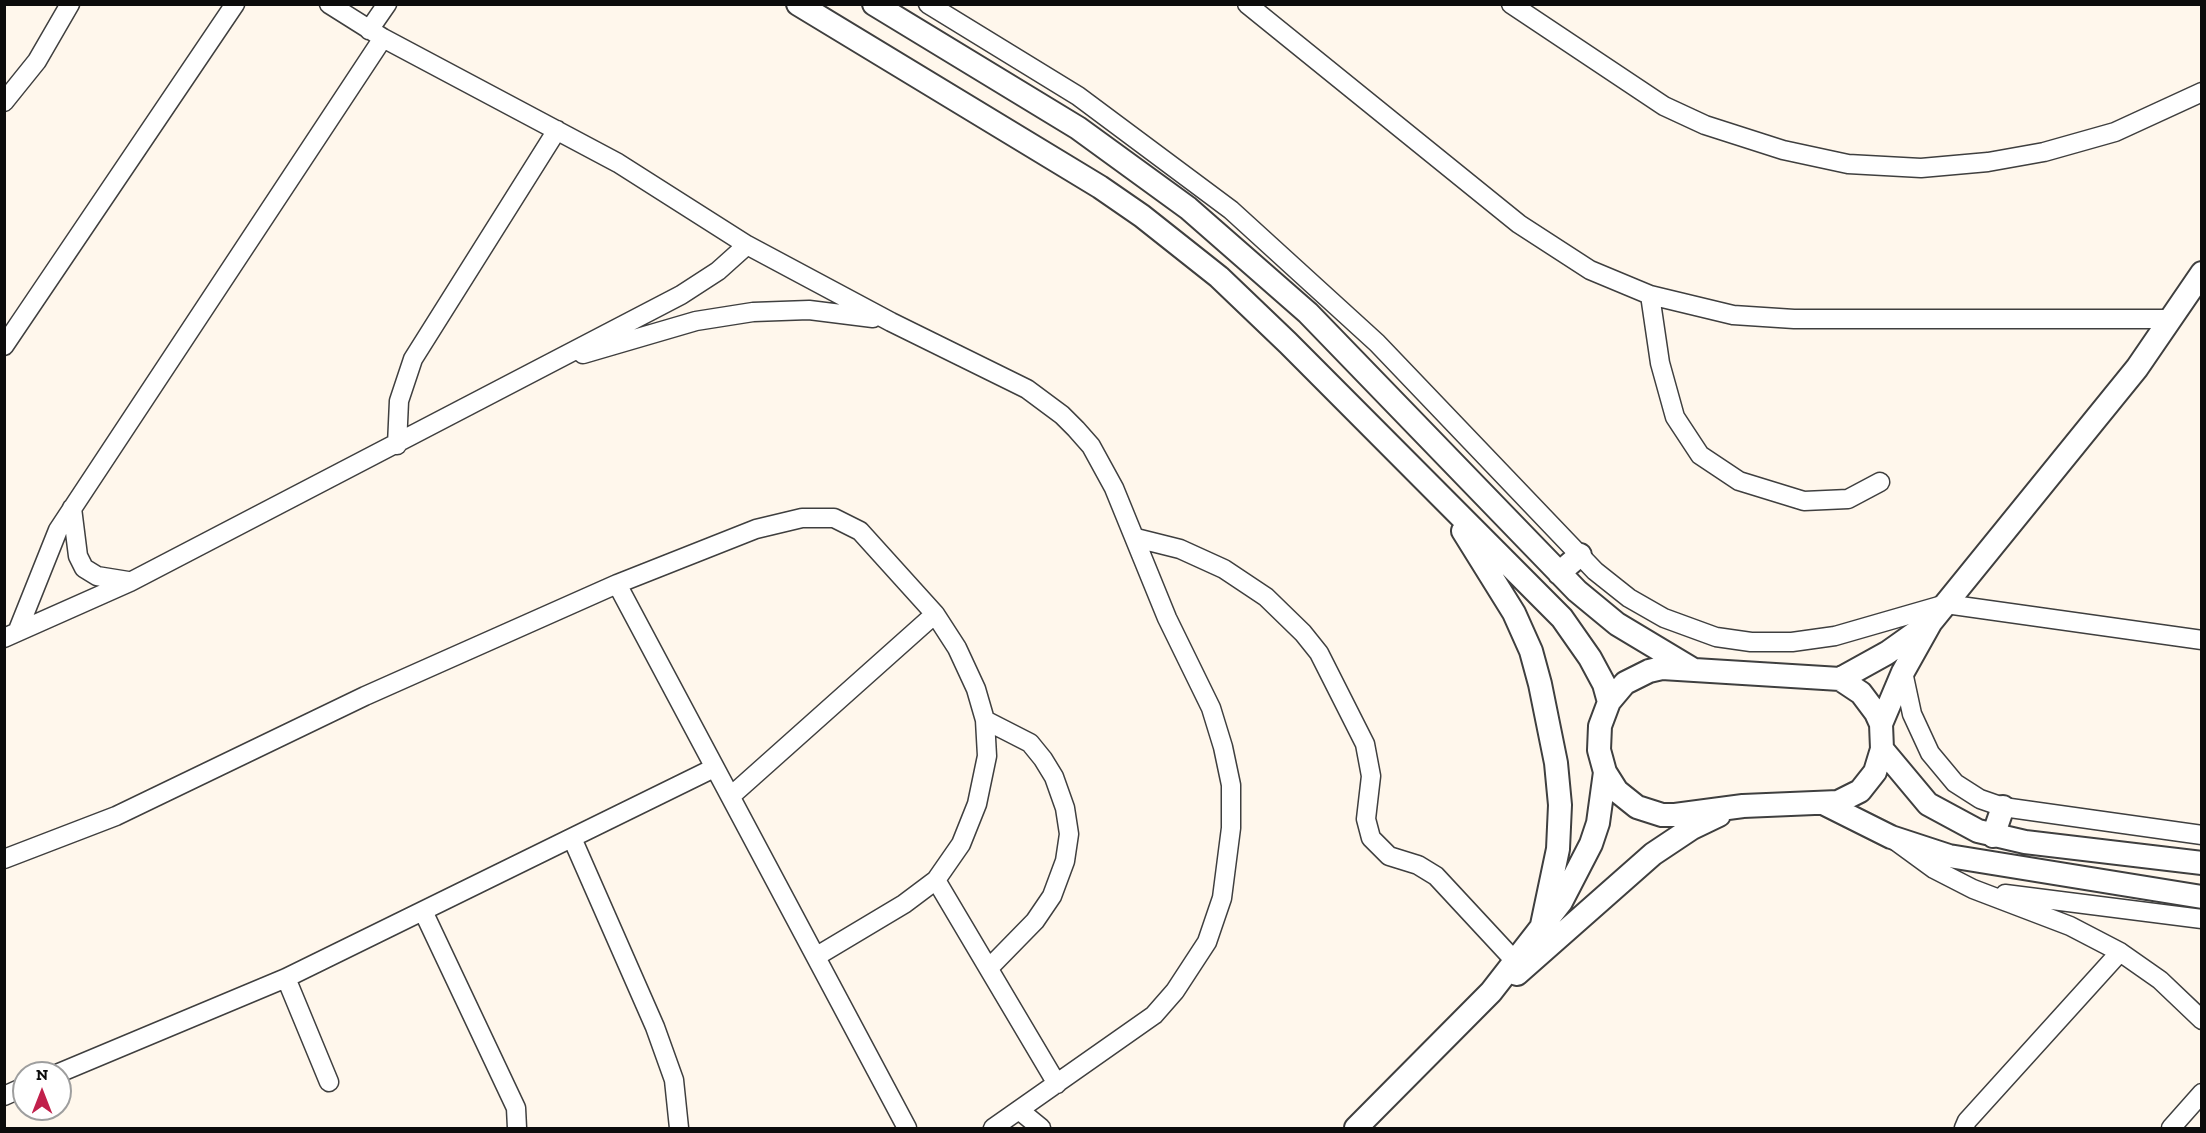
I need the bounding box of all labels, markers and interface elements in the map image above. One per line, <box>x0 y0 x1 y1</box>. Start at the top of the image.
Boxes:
north arrow <box>12 1061 72 1121</box>
text: N <box>36 1065 48 1084</box>

